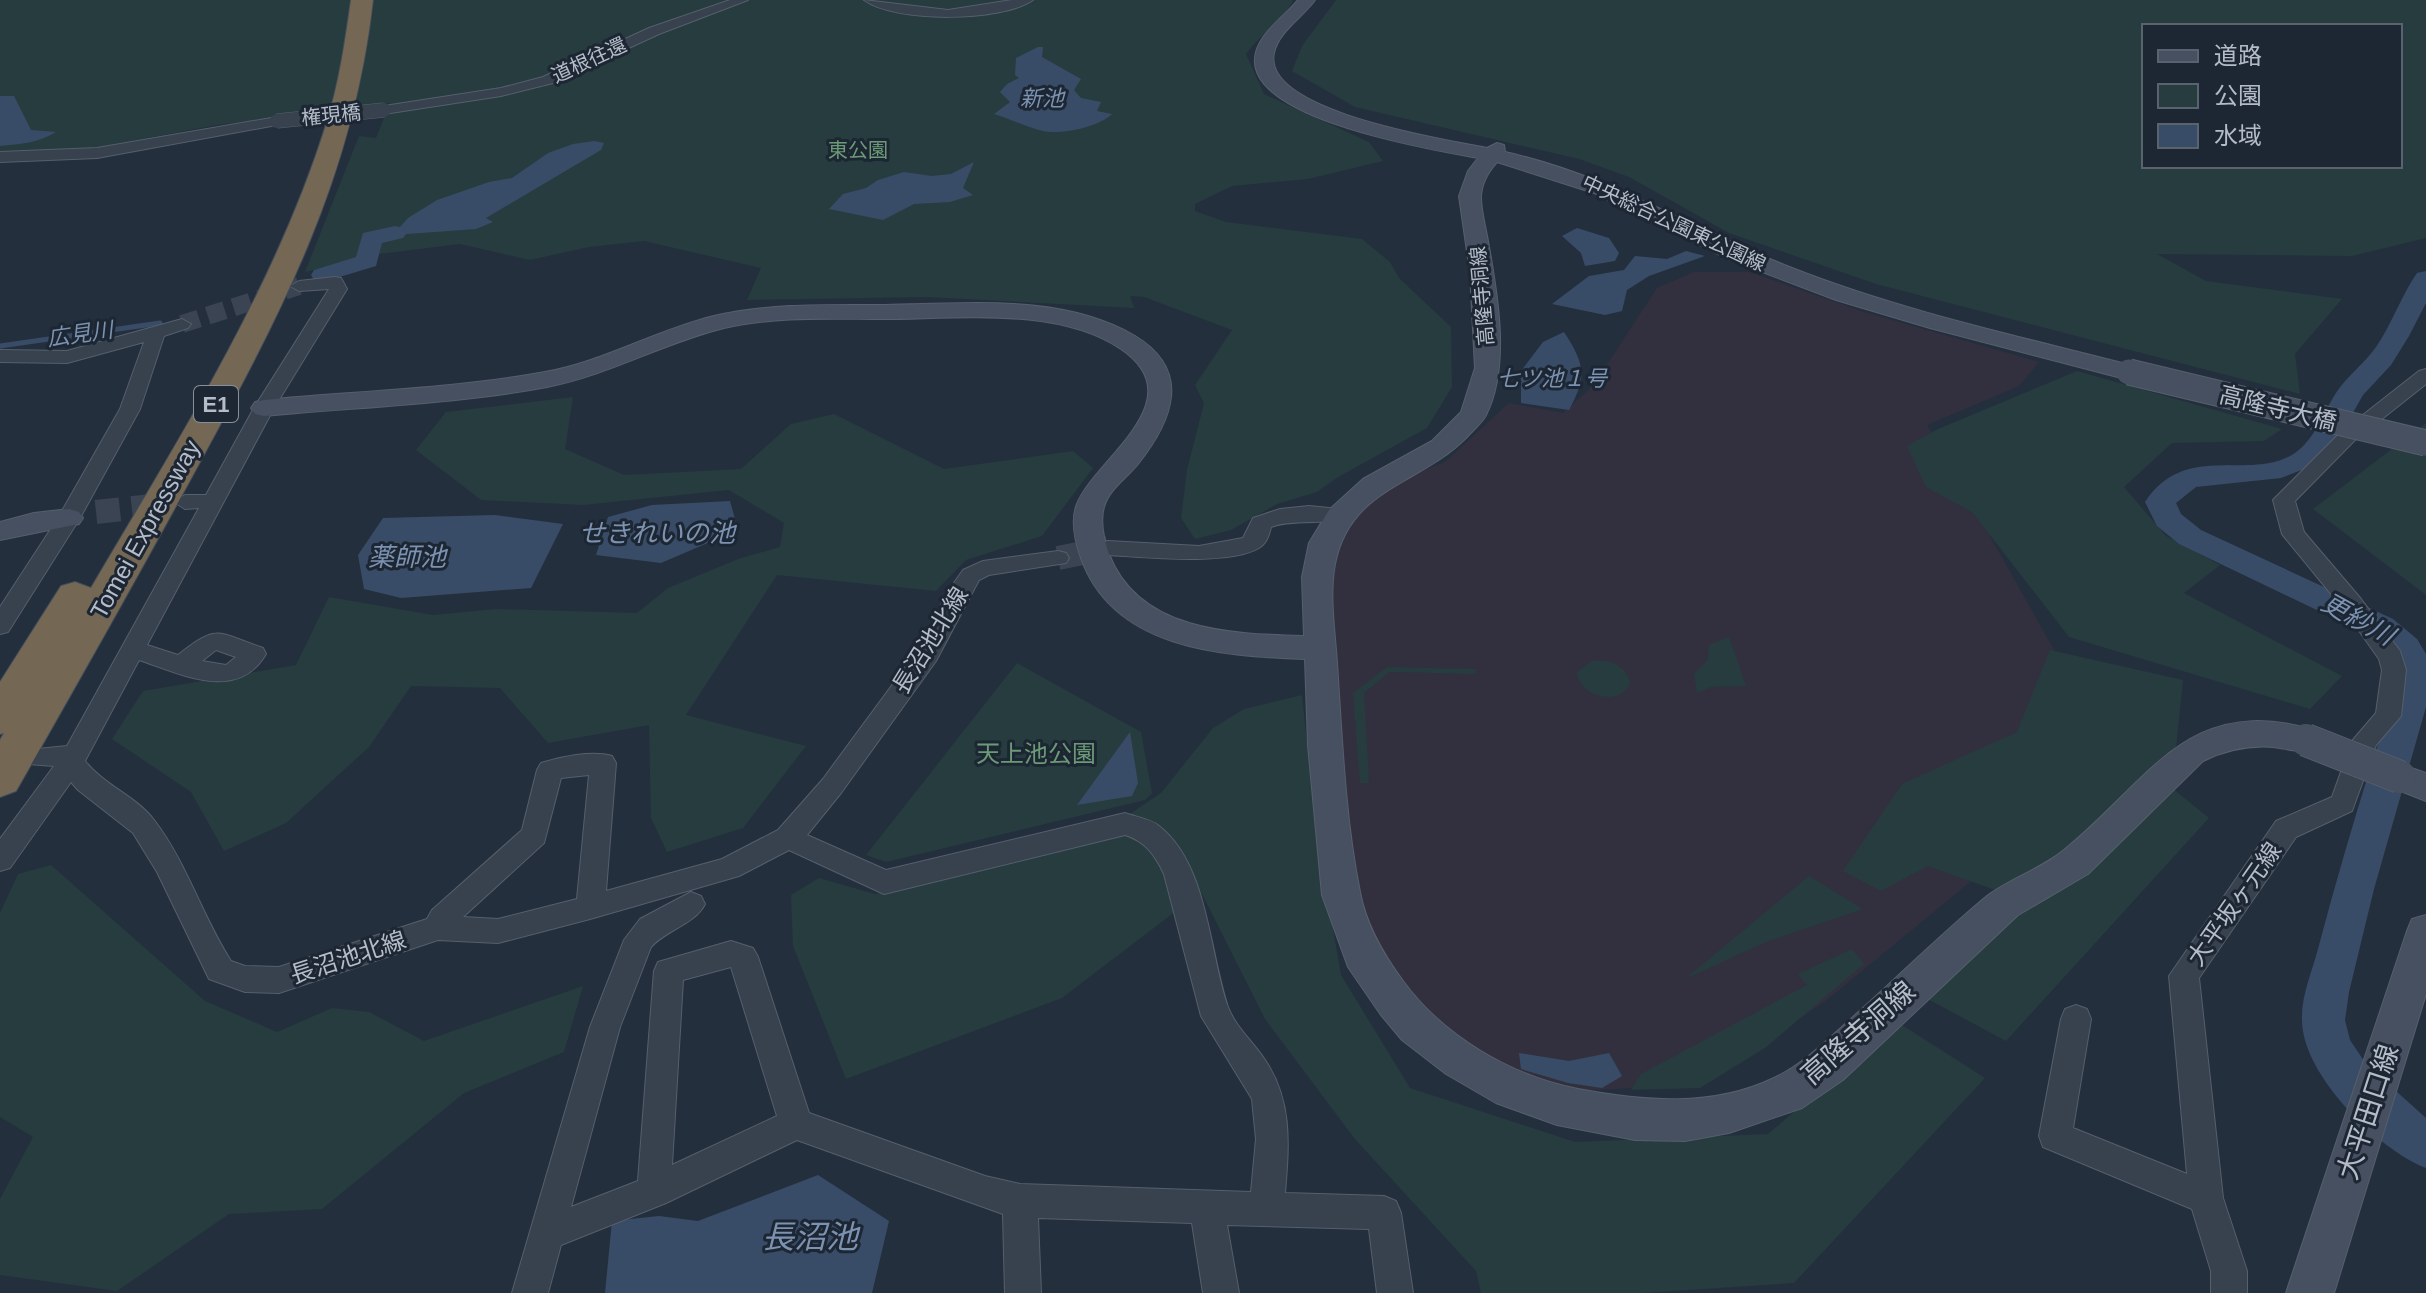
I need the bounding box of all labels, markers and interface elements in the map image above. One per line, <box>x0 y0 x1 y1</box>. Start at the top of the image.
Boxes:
legend <box>2142 24 2402 168</box>
street label: 道根往還 <box>548 33 630 87</box>
text: 道路 <box>2214 42 2262 69</box>
text: 公園 <box>2214 82 2262 109</box>
water label: 新池 <box>1020 86 1066 111</box>
street label: 権現橋 <box>300 101 362 129</box>
text: 水域 <box>2214 122 2262 149</box>
park label: 東公園 <box>828 139 888 161</box>
street label: 中央総合公園東公園線 <box>1579 171 1769 275</box>
street label: 高隆寺洞線 <box>1467 245 1497 347</box>
water label: 広見川 <box>46 317 116 351</box>
water label: 七ツ池１号 <box>1497 366 1609 391</box>
street label: 高隆寺大橋 <box>2217 380 2339 436</box>
road number: E1 <box>194 386 238 422</box>
street label: Tomei Expressway <box>85 435 205 623</box>
water label: せきれいの池 <box>579 518 738 548</box>
water label: 薬師池 <box>368 542 449 572</box>
street label: 長沼池北線 <box>887 582 973 698</box>
water label: 更紗川 <box>2317 587 2402 652</box>
park label: 天上池公園 <box>976 740 1096 767</box>
street label: 大平坂ヶ元線 <box>2182 837 2286 971</box>
street label: 長沼池北線 <box>287 926 409 988</box>
street label: 高隆寺洞線 <box>1795 975 1921 1091</box>
street label: 大平田口線 <box>2332 1041 2404 1183</box>
water label: 長沼池 <box>762 1219 861 1255</box>

